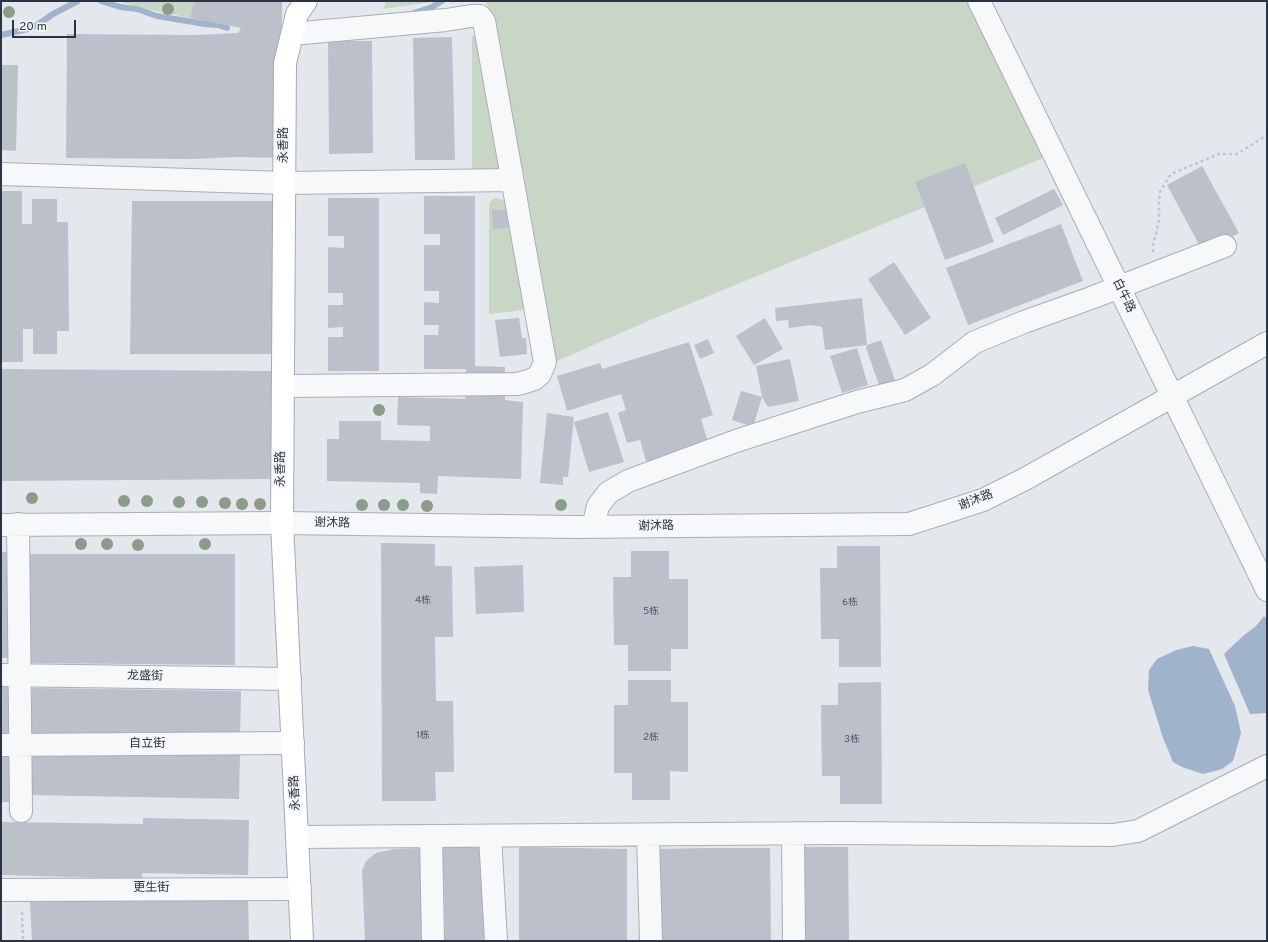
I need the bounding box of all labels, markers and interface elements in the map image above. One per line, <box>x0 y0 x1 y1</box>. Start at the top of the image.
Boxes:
scale bar <box>14 12 78 38</box>
text: 20 m <box>19 19 47 35</box>
street label: 永香路 <box>278 127 292 163</box>
street label: 白牛路 <box>1109 277 1137 315</box>
street label: 永香路 <box>275 451 289 487</box>
street label: 谢沐路 <box>957 488 995 514</box>
street label: 谢沐路 <box>314 516 350 532</box>
street label: 谢沐路 <box>638 519 674 535</box>
house number: 4栋 <box>415 595 431 607</box>
house number: 6栋 <box>842 597 858 609</box>
house number: 5栋 <box>643 606 659 618</box>
street label: 龙盛街 <box>127 669 163 685</box>
house number: 1栋 <box>416 730 430 742</box>
house number: 2栋 <box>643 732 659 744</box>
house number: 3栋 <box>844 734 860 746</box>
street label: 自立街 <box>129 738 165 752</box>
street label: 永香路 <box>288 775 304 811</box>
street label: 更生街 <box>133 882 169 896</box>

